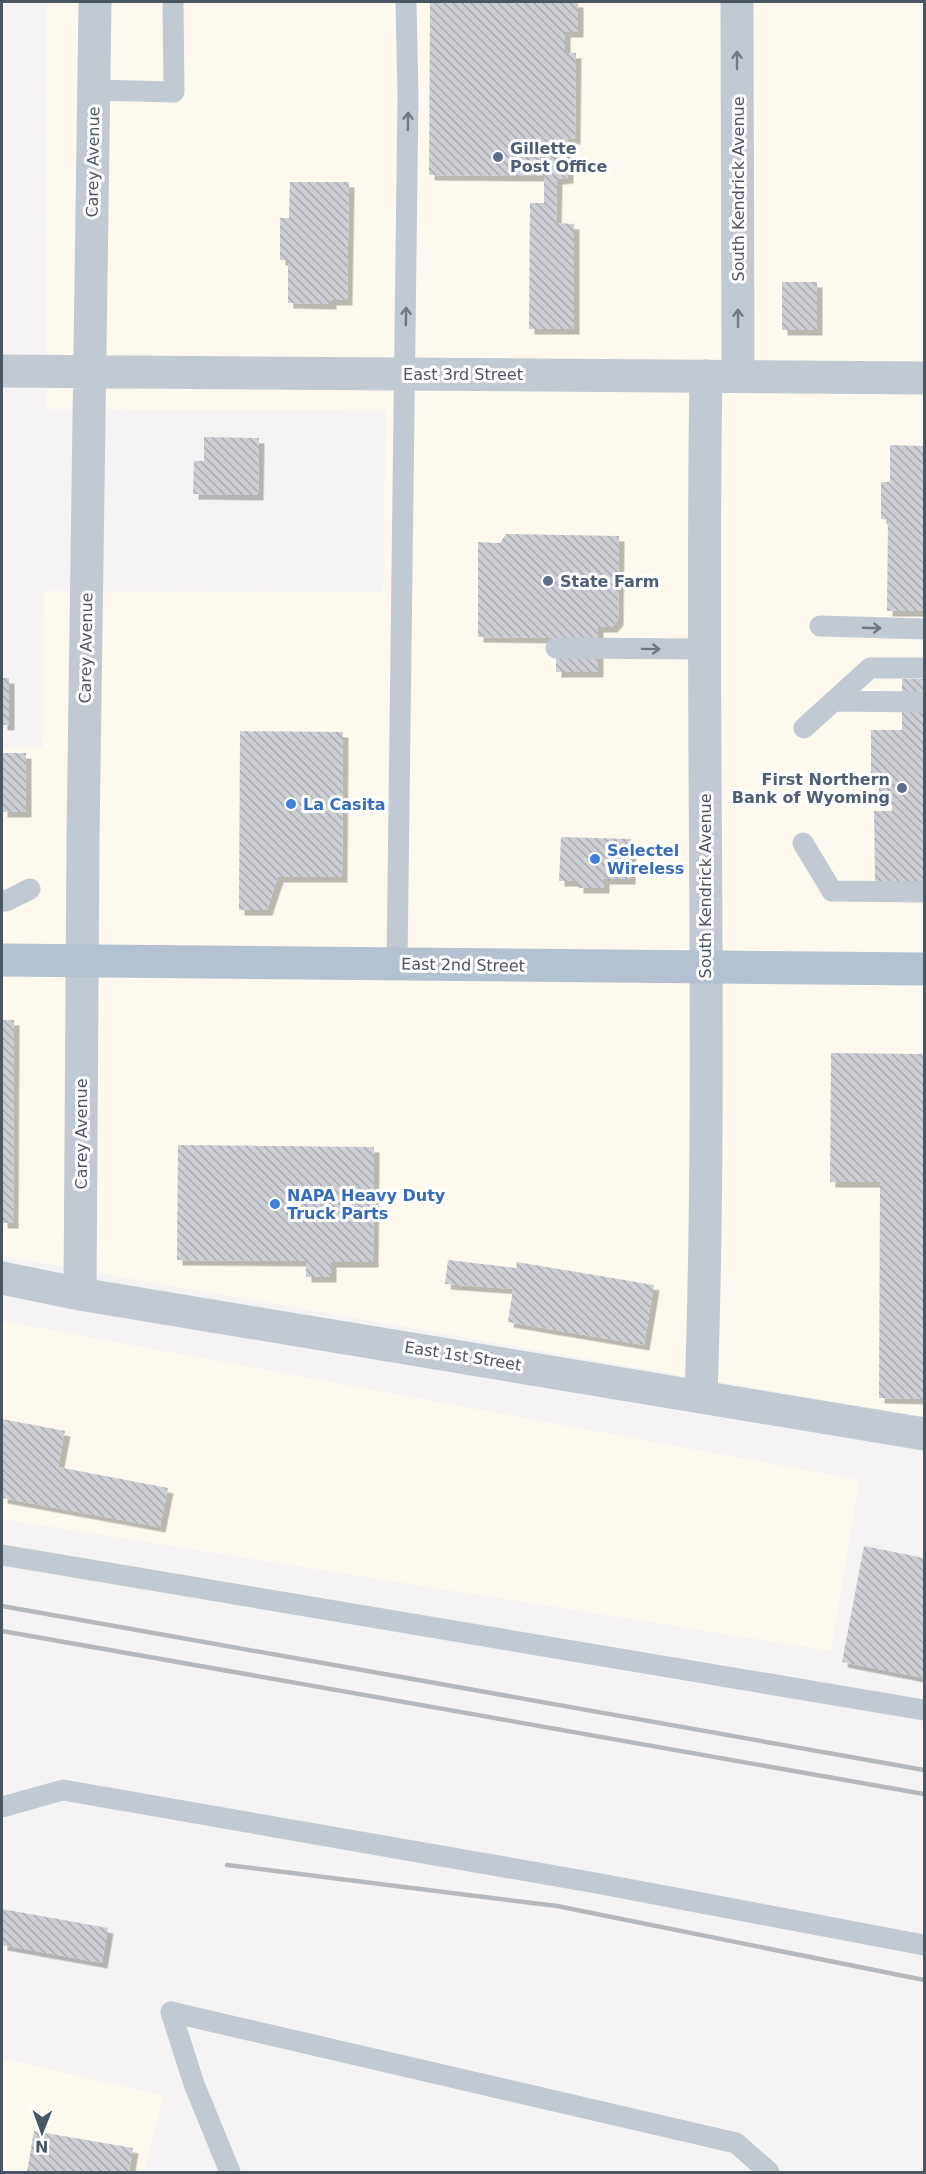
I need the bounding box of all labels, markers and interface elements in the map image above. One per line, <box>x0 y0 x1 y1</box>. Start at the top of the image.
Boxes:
one-way arrow <box>731 50 743 70</box>
street label: South Kendrick Avenue <box>729 96 748 282</box>
street label: Carey Avenue <box>83 106 103 218</box>
one-way arrow <box>402 111 414 131</box>
place label: Gillette Post Office <box>510 139 607 176</box>
marker: Gillette Post Office <box>491 150 505 164</box>
one-way arrow <box>400 306 412 326</box>
one-way arrow <box>732 308 744 328</box>
street label: East 3rd Street <box>403 365 523 384</box>
place label: State Farm <box>560 572 659 591</box>
marker: State Farm <box>541 574 555 588</box>
street label: Carey Avenue <box>76 592 96 704</box>
one-way arrow <box>862 622 882 633</box>
one-way arrow <box>641 643 661 654</box>
place label: First Northern Bank of Wyoming <box>732 770 890 807</box>
marker: First Northern Bank of Wyoming <box>895 781 909 795</box>
street label: South Kendrick Avenue <box>696 793 715 979</box>
place label: La Casita <box>303 795 386 814</box>
marker: La Casita <box>284 797 298 811</box>
place label: Selectel Wireless <box>607 841 684 878</box>
marker: Selectel Wireless <box>588 852 602 866</box>
street label: East 2nd Street <box>401 954 525 976</box>
street label: Carey Avenue <box>72 1078 91 1190</box>
place label: NAPA Heavy Duty Truck Parts <box>287 1186 446 1223</box>
marker: NAPA Heavy Duty Truck Parts <box>268 1197 282 1211</box>
street label: East 1st Street <box>403 1337 523 1375</box>
north arrow <box>12 2102 72 2162</box>
text: N <box>35 2137 49 2156</box>

